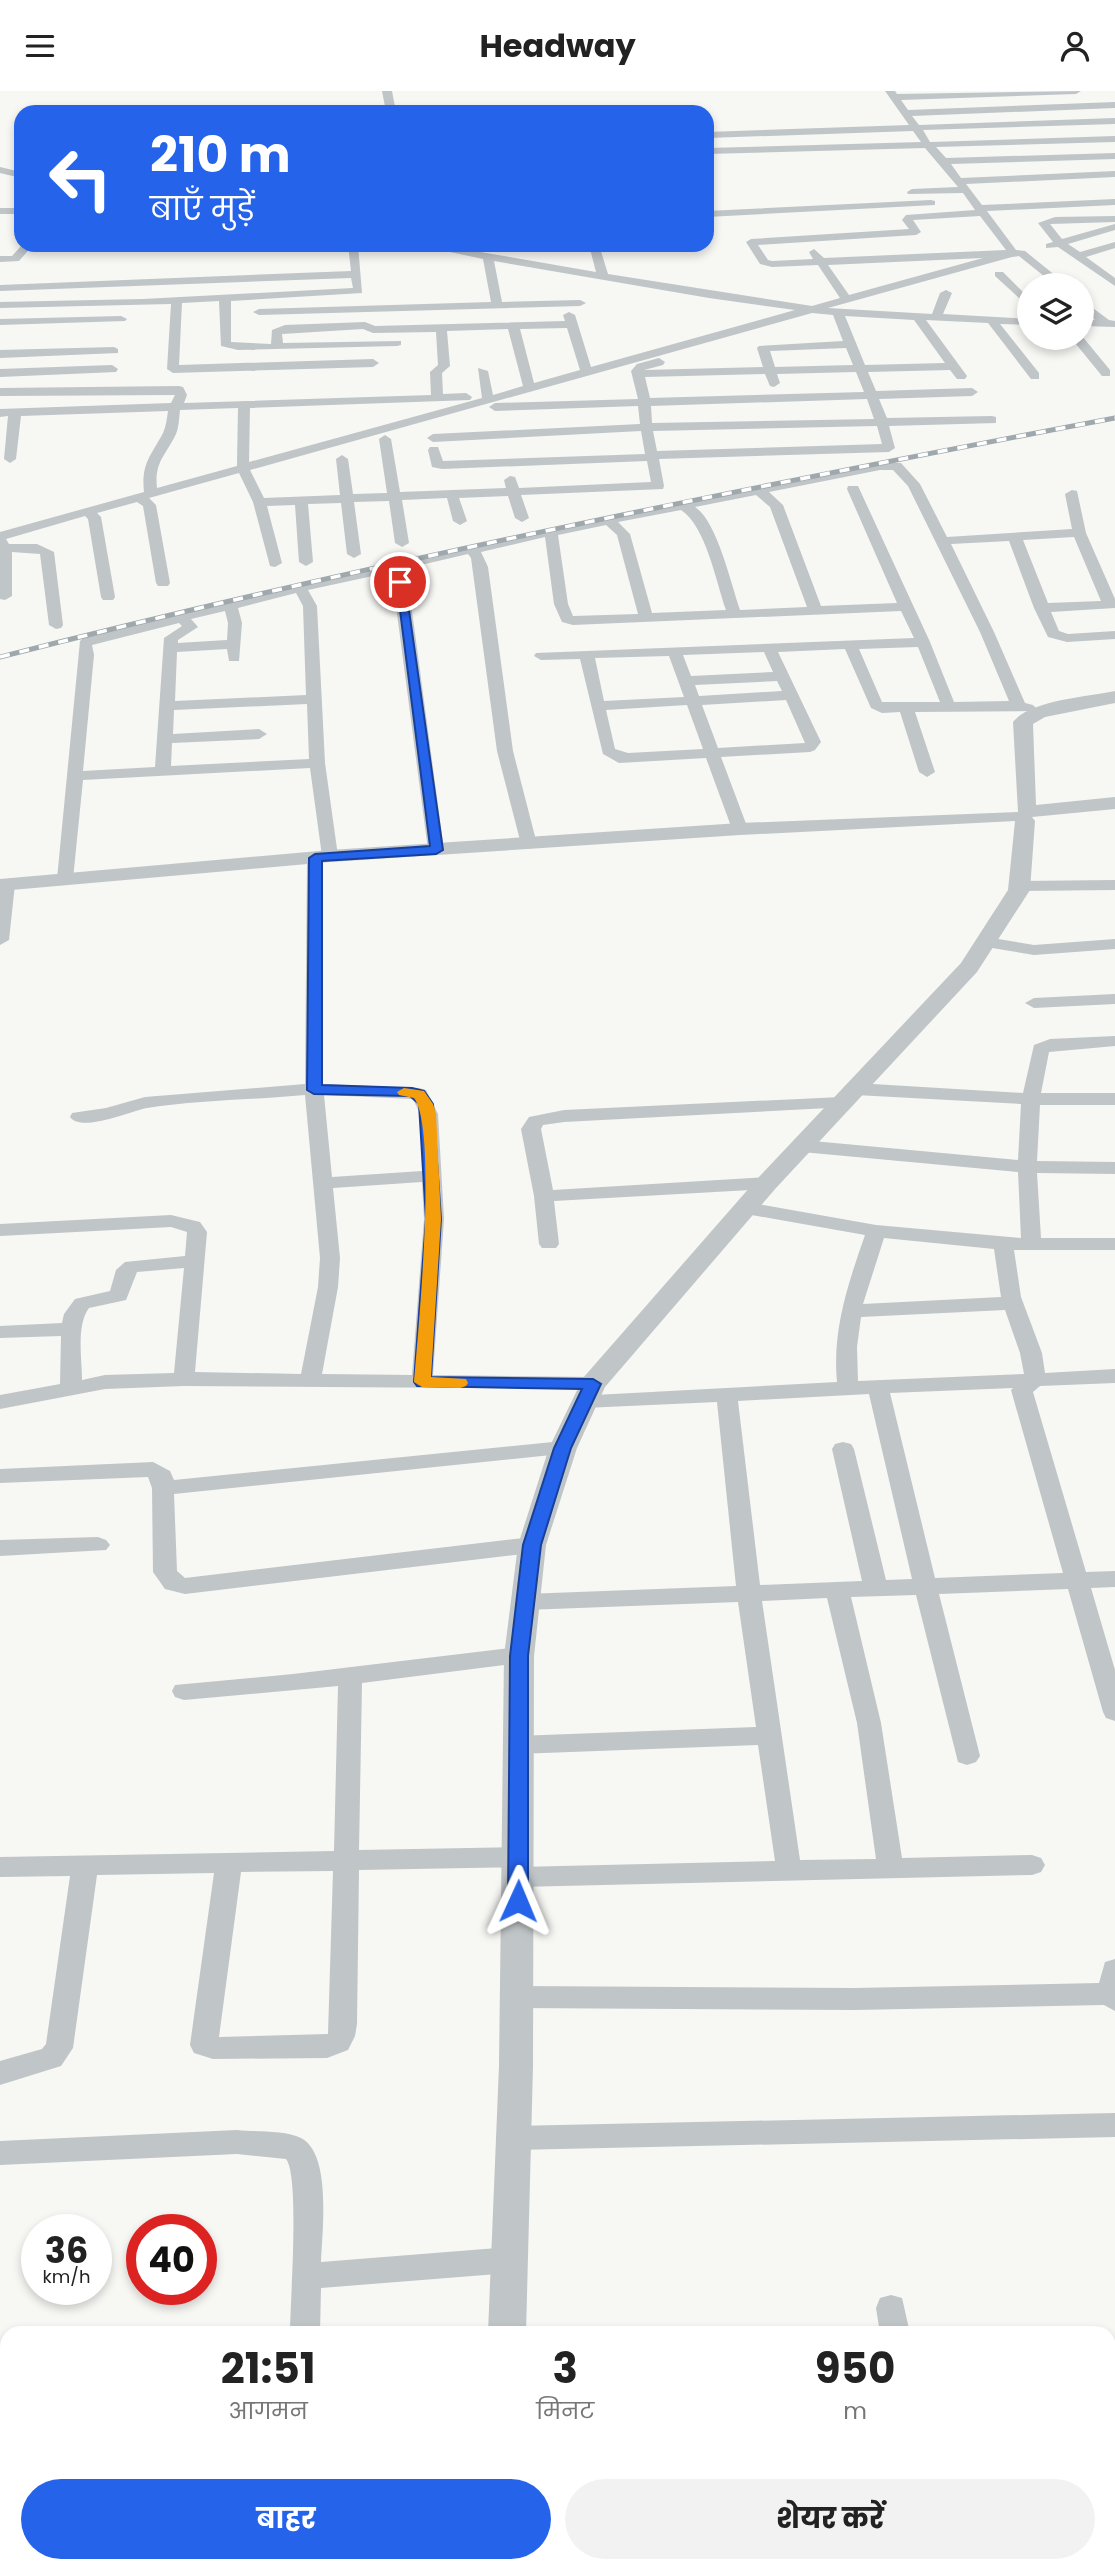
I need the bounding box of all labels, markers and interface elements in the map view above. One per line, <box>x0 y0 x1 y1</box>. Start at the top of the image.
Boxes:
text: Headway <box>479 23 636 68</box>
icon: menu <box>21 27 59 65</box>
icon: person <box>1056 27 1094 65</box>
text: 210 m <box>150 121 291 189</box>
icon: left <box>35 133 126 224</box>
text: बाएँ मुड़ें <box>150 186 254 231</box>
map controls <box>1017 273 1094 350</box>
button: layers <box>1017 273 1094 350</box>
pin <box>370 552 430 612</box>
icon: arrive <box>381 563 419 601</box>
position arrow <box>481 1864 555 1938</box>
speed limit sign: 40 <box>126 2214 217 2305</box>
text: 36 <box>45 2226 88 2275</box>
text: km/h <box>43 2264 90 2289</box>
text: 21:51 <box>221 2339 315 2398</box>
text: 3 <box>552 2339 578 2398</box>
text: 950 <box>815 2339 895 2398</box>
text: आगमन <box>229 2395 308 2427</box>
text: मिनट <box>536 2395 594 2427</box>
text: m <box>843 2395 867 2427</box>
button: बाहर <box>21 2479 551 2559</box>
button: शेयर करें <box>565 2479 1095 2559</box>

